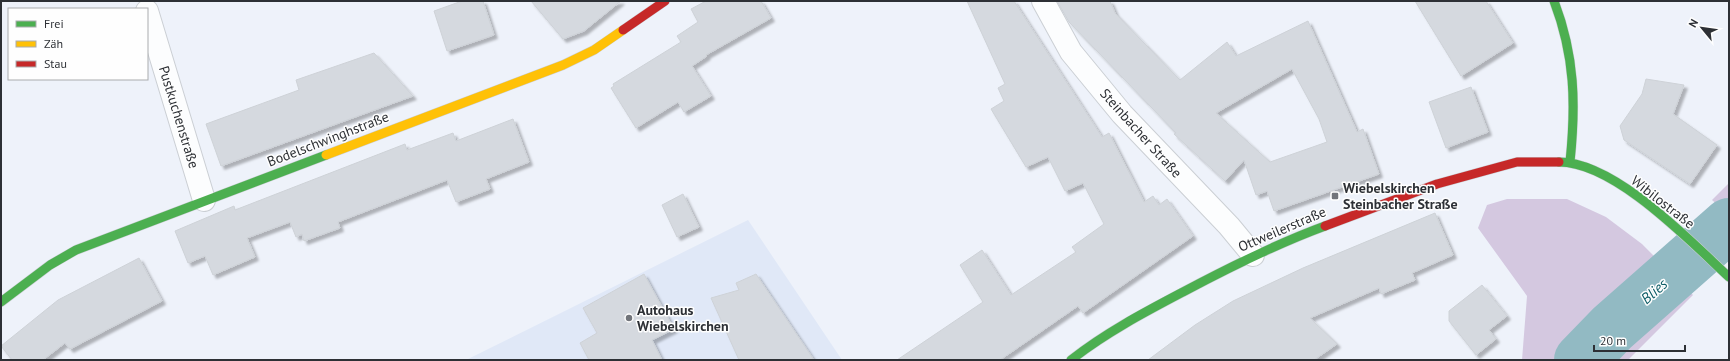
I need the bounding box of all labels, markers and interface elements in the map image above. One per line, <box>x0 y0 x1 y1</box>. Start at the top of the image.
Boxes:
legend <box>8 8 148 80</box>
north arrow <box>1682 8 1722 48</box>
text: Frei <box>44 16 64 31</box>
text: N <box>1685 17 1701 30</box>
text: Zäh <box>44 36 63 51</box>
text: Stau <box>44 56 67 71</box>
street label: Pustkuchenstraße <box>155 64 203 170</box>
street label: Steinbacher Straße <box>1096 85 1186 181</box>
street label: Bodelschwinghstraße <box>265 107 391 171</box>
street label: Wibilostraße <box>1628 172 1698 232</box>
place label: Wiebelskirchen Steinbacher Straße <box>1343 179 1458 213</box>
marker: Wiebelskirchen Steinbacher Straße <box>1330 191 1340 201</box>
street label: Ottweilerstraße <box>1235 202 1329 256</box>
water label: Blies <box>1637 274 1671 308</box>
place label: Autohaus Wiebelskirchen <box>637 301 729 335</box>
marker: Autohaus Wiebelskirchen <box>624 313 634 323</box>
scale bar <box>1594 327 1685 353</box>
text: 20 m <box>1600 333 1626 348</box>

